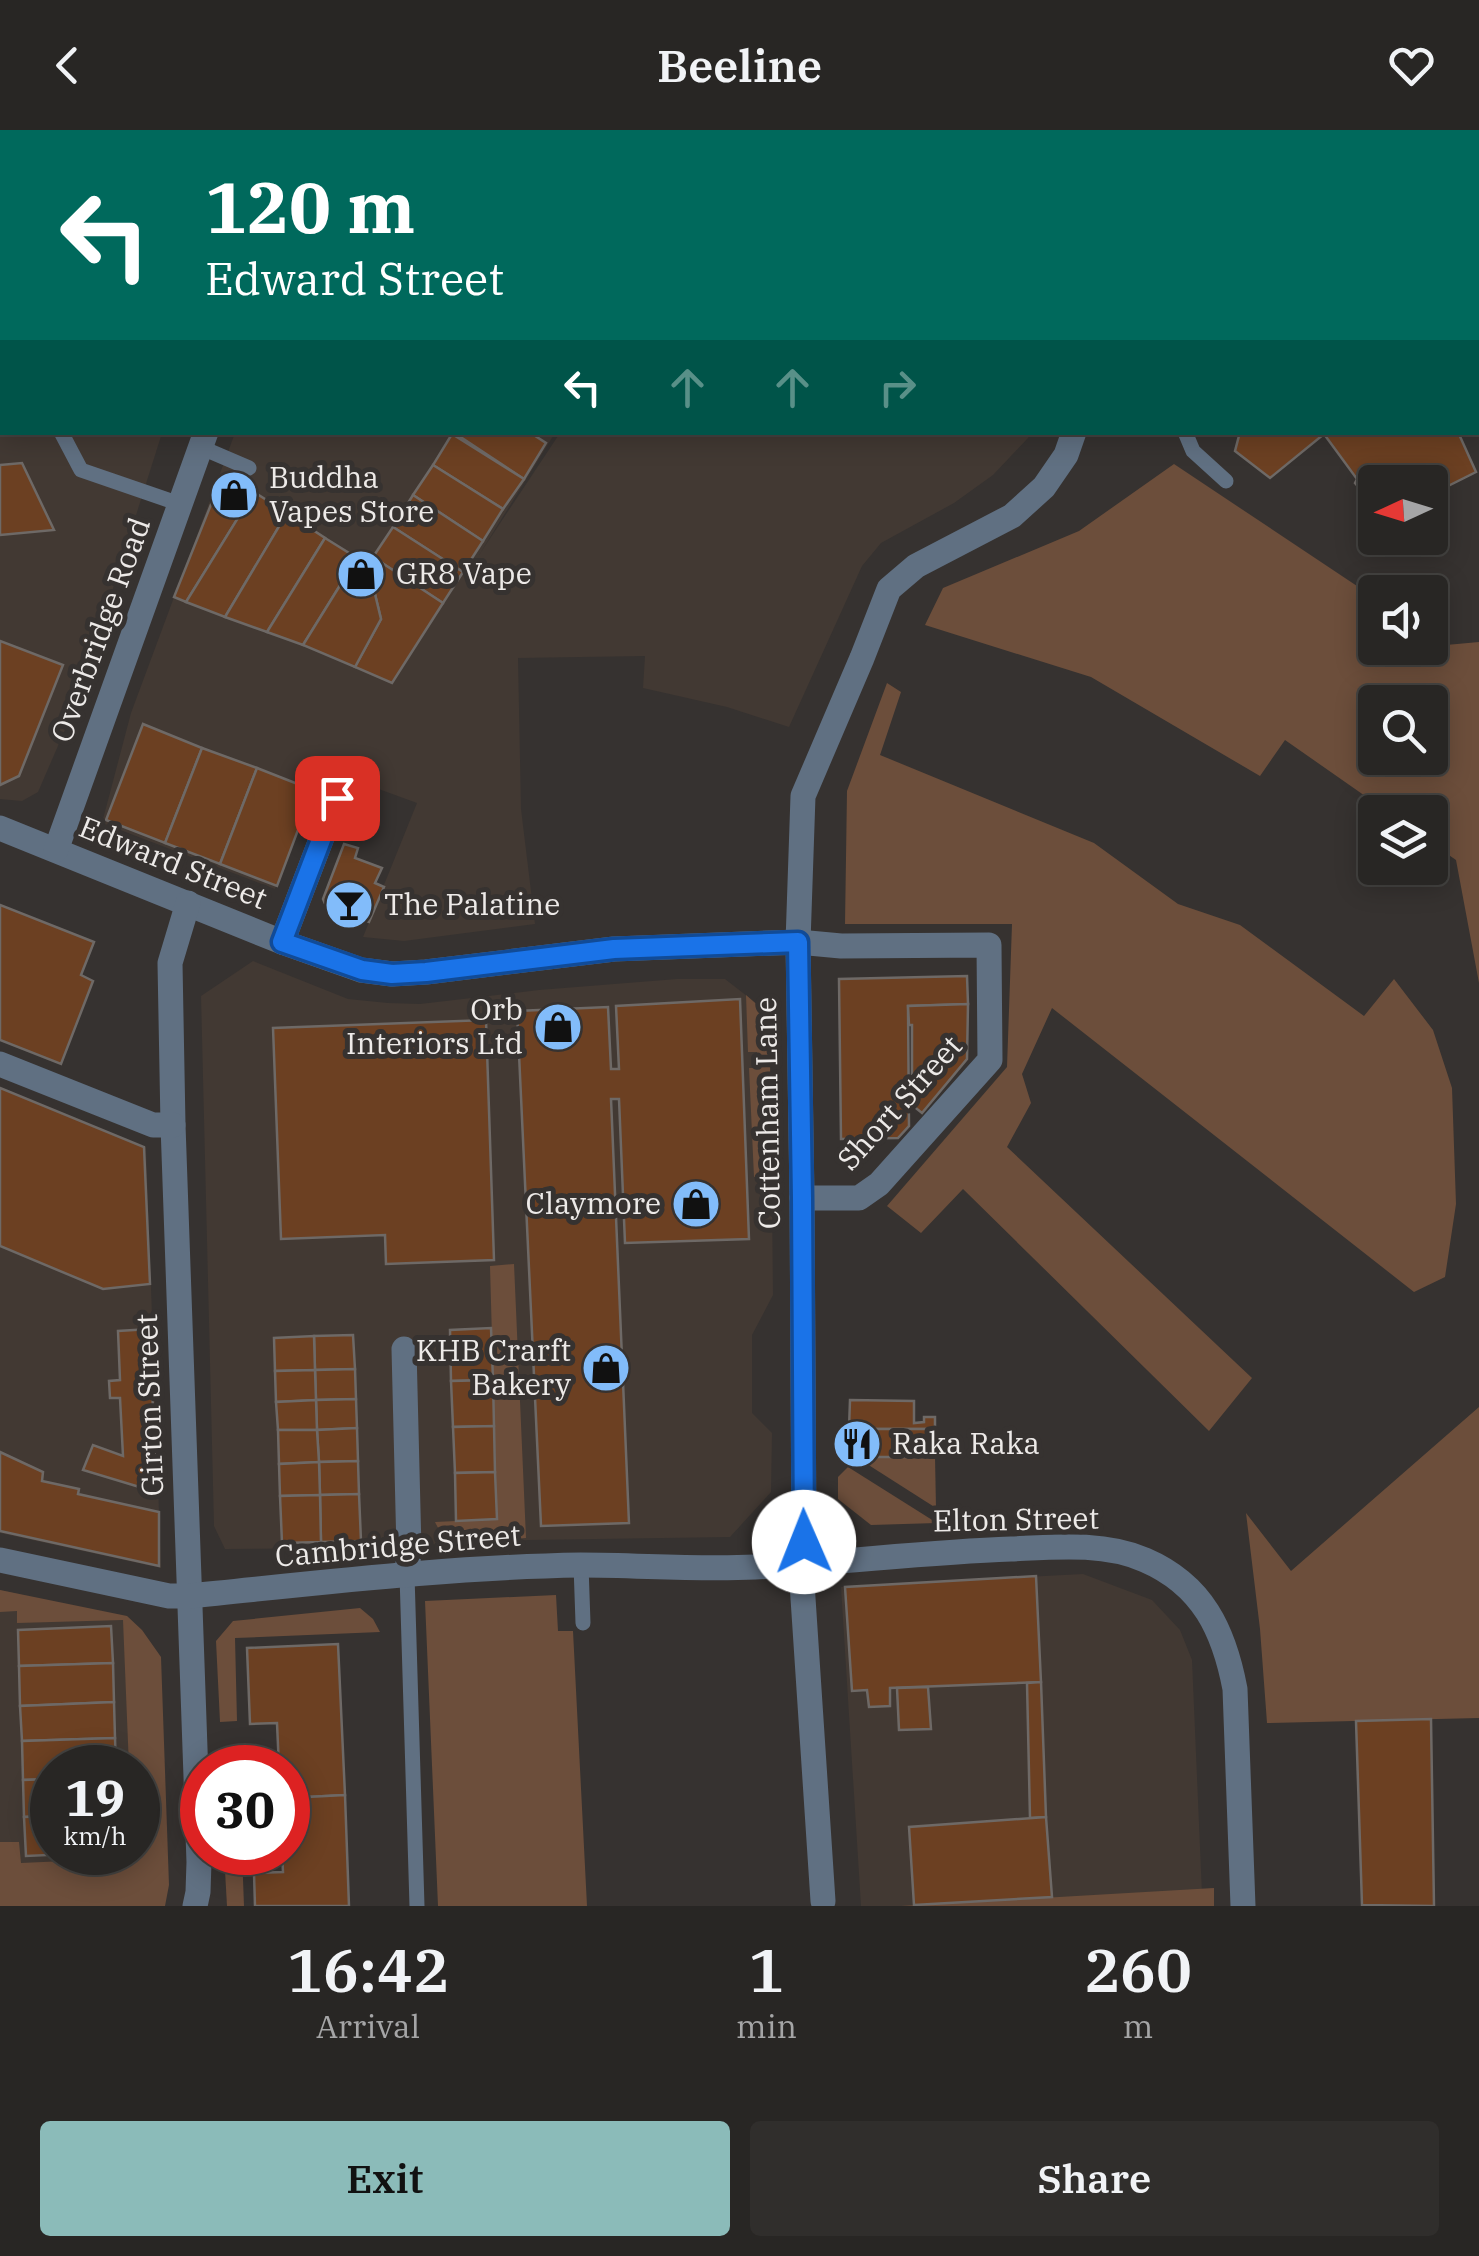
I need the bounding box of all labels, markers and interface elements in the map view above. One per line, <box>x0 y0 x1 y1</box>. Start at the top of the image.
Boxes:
text: Beeline <box>657 36 822 94</box>
icon: back <box>40 38 95 93</box>
icon: heart <box>1384 38 1439 93</box>
text: 120 m <box>205 161 415 252</box>
icon: left <box>40 170 170 300</box>
text: Edward Street <box>205 249 504 307</box>
icon: left <box>555 360 610 415</box>
icon: ahead <box>660 360 715 415</box>
icon: ahead <box>765 360 820 415</box>
icon: right <box>870 360 925 415</box>
place label: Buddha Vapes Store <box>269 457 434 530</box>
north arrow <box>1358 465 1448 555</box>
map controls <box>1358 465 1448 885</box>
shop icon: Buddha Vapes Store <box>208 469 260 521</box>
street label: Overbridge Road <box>41 512 158 747</box>
shop icon: GR8 Vape <box>335 548 387 600</box>
place label: GR8 Vape <box>396 553 532 592</box>
button: sound <box>1358 575 1448 665</box>
button: search <box>1358 685 1448 775</box>
pin <box>295 756 380 841</box>
icon: arrive <box>310 771 365 826</box>
button: layers <box>1358 795 1448 885</box>
street label: Edward Street <box>74 806 273 917</box>
bar icon: The Palatine <box>323 879 375 931</box>
place label: The Palatine <box>384 884 560 923</box>
place label: Orb Interiors Ltd <box>346 989 523 1062</box>
street label: Cottenham Lane <box>745 997 788 1230</box>
shop icon: Orb Interiors Ltd <box>532 1001 584 1053</box>
street label: Short Street <box>828 1026 970 1178</box>
shop icon: Claymore <box>670 1178 722 1230</box>
place label: Claymore <box>526 1183 661 1222</box>
street label: Girton Street <box>126 1313 171 1497</box>
place label: KHB Crarft Bakery <box>416 1330 571 1403</box>
shop icon: KHB Crarft Bakery <box>580 1342 632 1394</box>
restaurant icon: Raka Raka <box>831 1418 883 1470</box>
place label: Raka Raka <box>892 1423 1040 1462</box>
position arrow <box>752 1490 856 1594</box>
street label: Elton Street <box>933 1498 1099 1539</box>
street label: Cambridge Street <box>273 1514 522 1575</box>
speed limit sign: 30 <box>180 1745 310 1875</box>
text: 19 <box>65 1765 125 1830</box>
text: km/h <box>63 1819 127 1852</box>
text: 16:42 <box>287 1930 449 2009</box>
text: 1 <box>748 1930 784 2009</box>
text: 260 <box>1084 1930 1192 2009</box>
text: Arrival <box>316 2005 420 2047</box>
text: min <box>736 2005 797 2047</box>
text: m <box>1123 2005 1153 2047</box>
button: Exit <box>40 2121 730 2236</box>
button: Share <box>750 2121 1439 2236</box>

